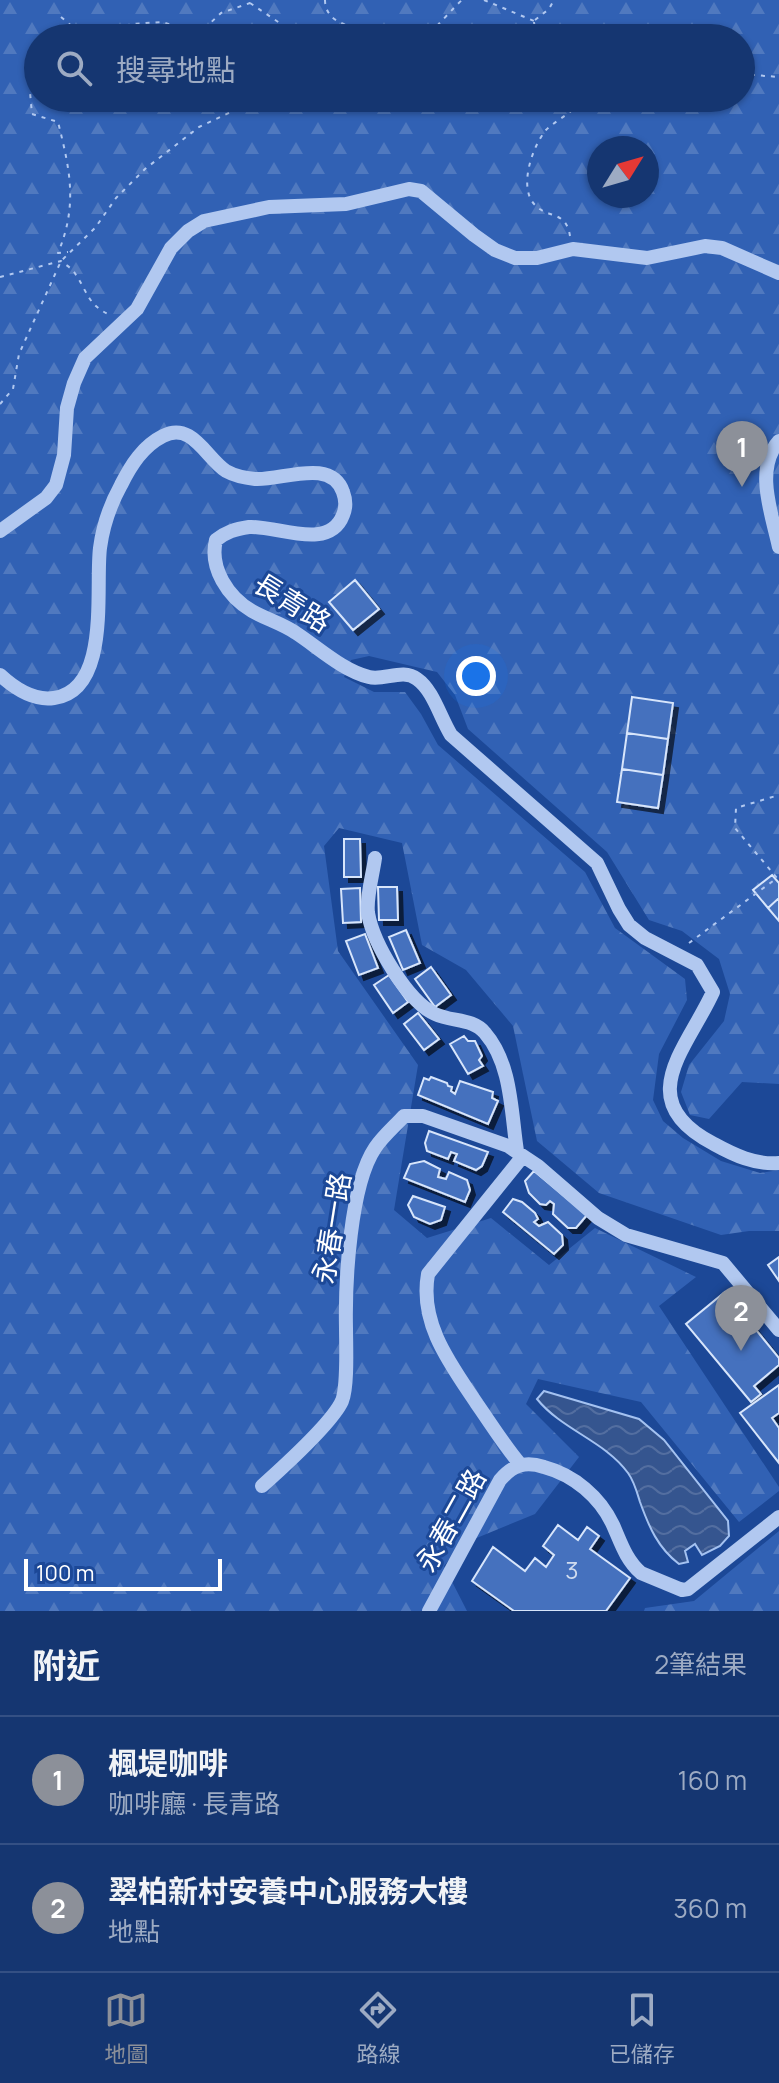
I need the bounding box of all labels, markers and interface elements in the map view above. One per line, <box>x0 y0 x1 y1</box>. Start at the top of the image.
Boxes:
search box <box>24 24 755 112</box>
icon: search <box>52 46 96 90</box>
text: 搜尋地點 <box>116 49 236 90</box>
north arrow <box>587 136 659 208</box>
pin: 1 <box>716 421 768 487</box>
street label: 長青路 <box>247 564 339 640</box>
your location <box>456 656 496 696</box>
street label: 永春一路 <box>303 1170 359 1286</box>
pin: 2 <box>715 1285 767 1351</box>
street label: 永春二路 <box>406 1462 494 1578</box>
house number: 3 <box>565 1553 579 1586</box>
scale bar <box>24 1555 222 1591</box>
text: 100 m <box>36 1558 94 1588</box>
text: 附近 <box>32 1642 100 1688</box>
text: 2筆結果 <box>654 1646 747 1682</box>
text: 楓堤咖啡 <box>108 1742 228 1783</box>
text: 1 <box>52 1762 64 1798</box>
text: 160 m <box>678 1762 747 1798</box>
text: 咖啡廳 · 長青路 <box>108 1785 280 1821</box>
text: 翠柏新村安養中心服務大樓 <box>108 1870 468 1911</box>
text: 2 <box>50 1890 66 1926</box>
text: 360 m <box>673 1890 747 1926</box>
text: 地點 <box>108 1913 160 1949</box>
tab: 地圖 <box>104 1988 148 2069</box>
tab: 路線 <box>356 1988 401 2069</box>
tab: 已儲存 <box>609 1988 675 2069</box>

